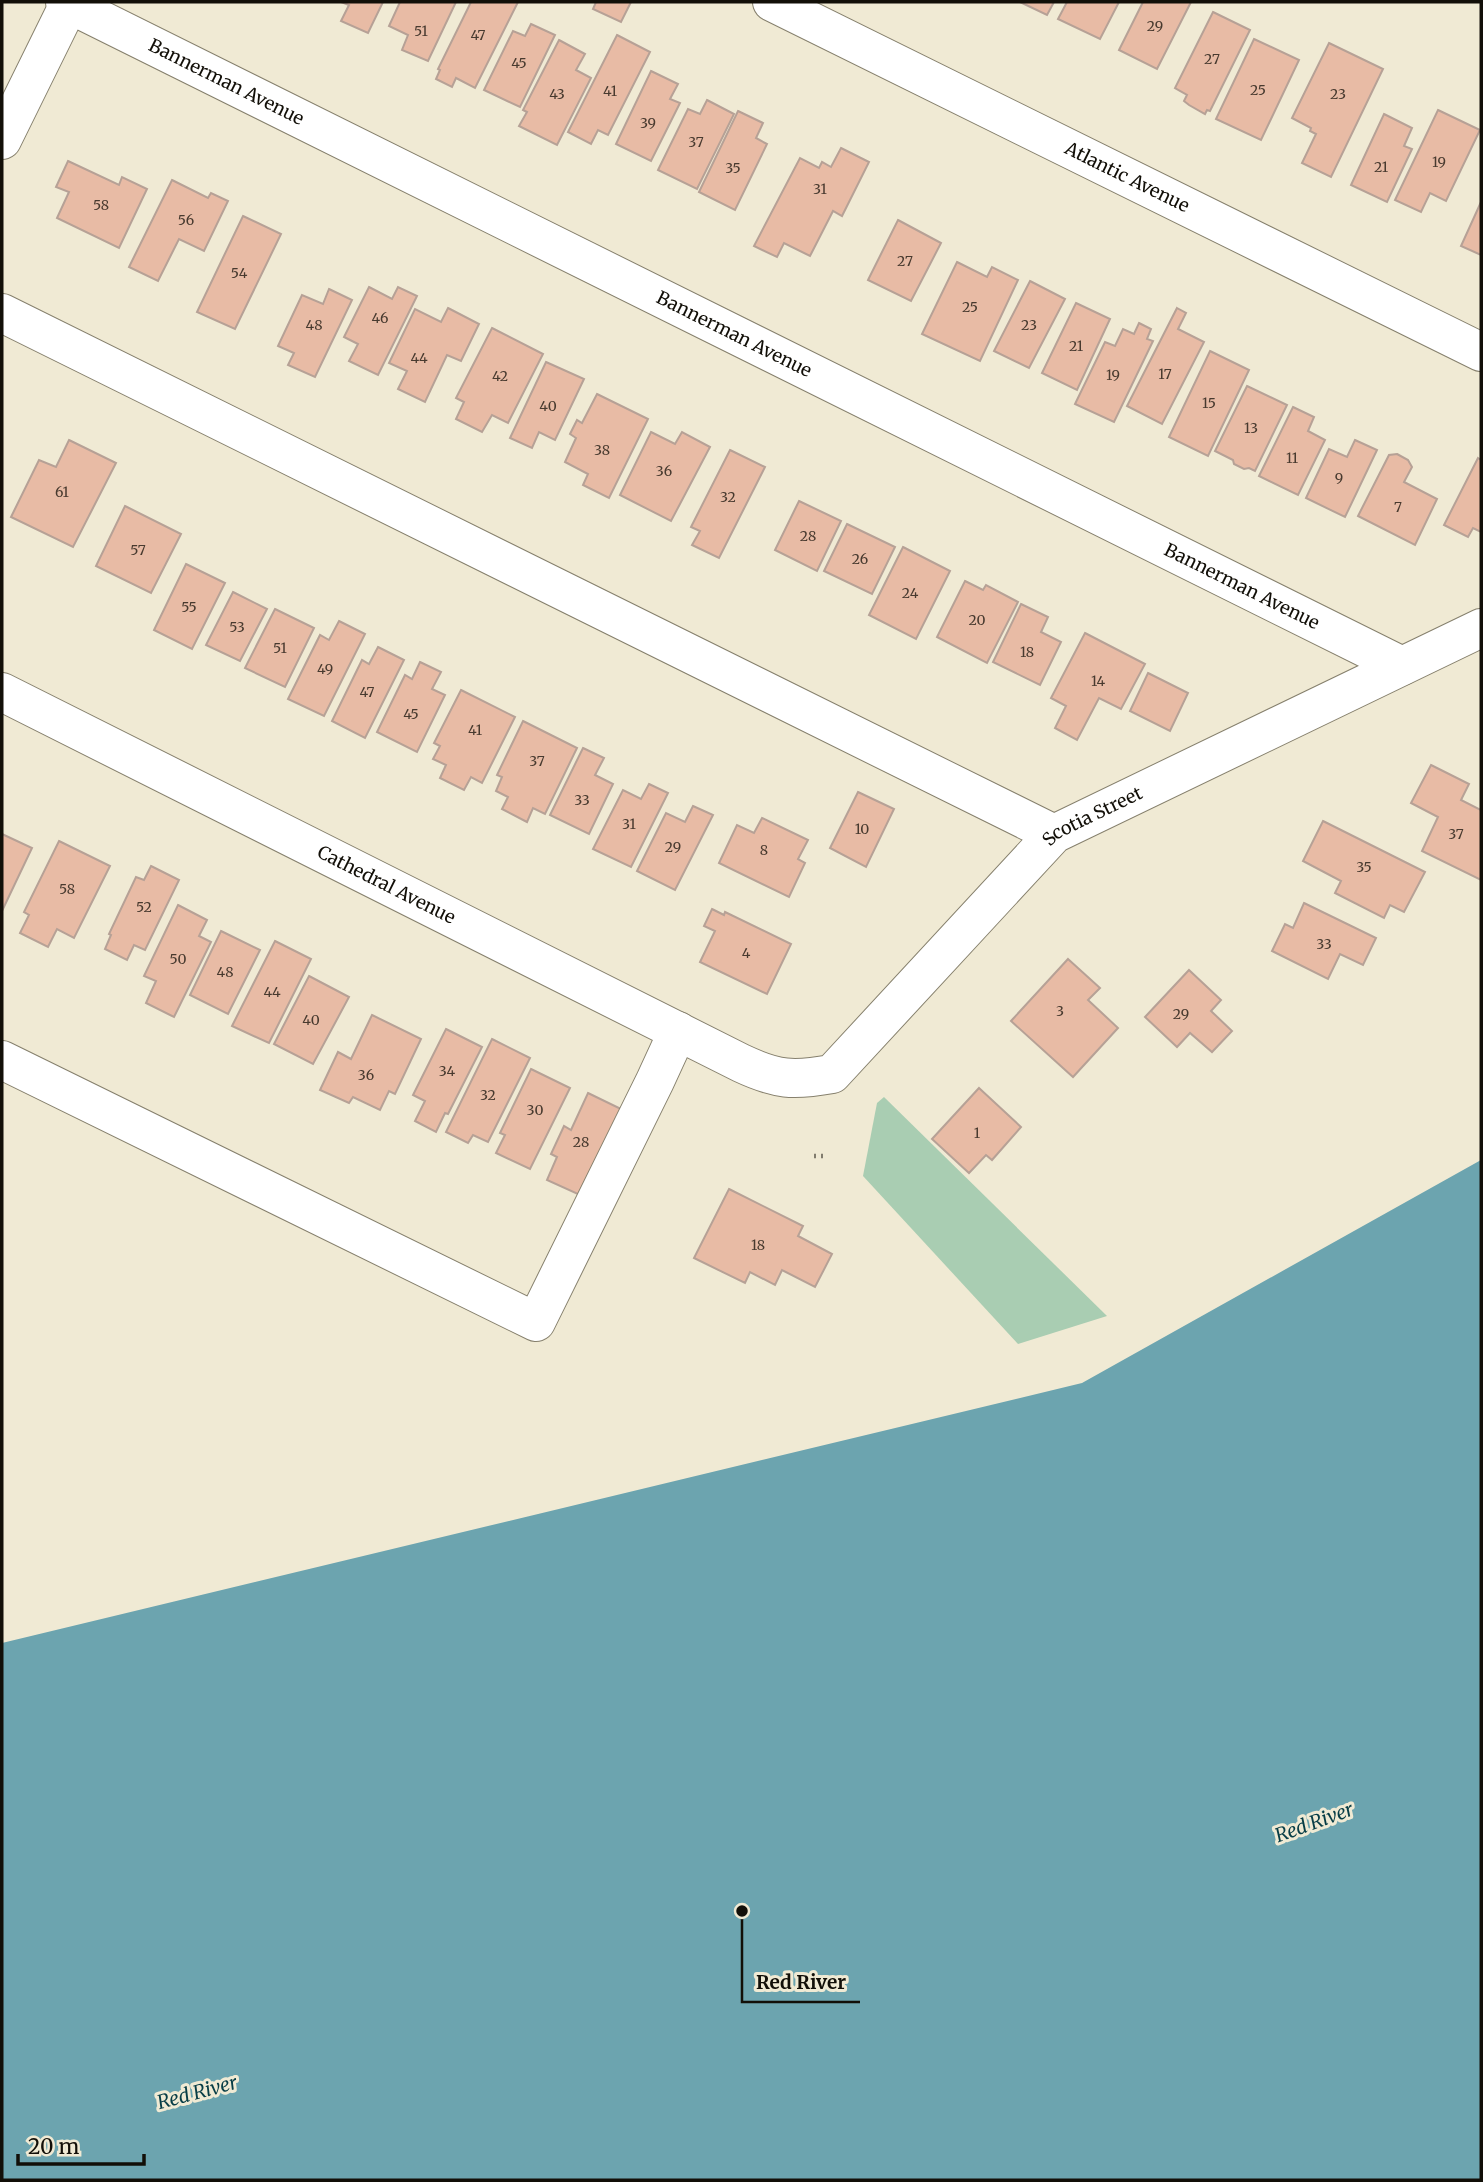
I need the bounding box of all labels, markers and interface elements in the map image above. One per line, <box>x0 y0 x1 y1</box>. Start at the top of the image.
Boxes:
house number: 29 <box>1147 17 1163 35</box>
house number: 51 <box>414 22 428 40</box>
house number: 47 <box>470 26 486 44</box>
street label: Bannerman Avenue <box>145 33 308 130</box>
house number: 27 <box>1204 50 1220 68</box>
house number: 45 <box>511 54 527 72</box>
house number: 25 <box>1250 81 1266 99</box>
house number: 41 <box>603 82 617 100</box>
house number: 43 <box>549 85 565 103</box>
house number: 23 <box>1330 85 1346 103</box>
house number: 39 <box>640 114 656 132</box>
house number: 37 <box>688 133 704 151</box>
street label: Atlantic Avenue <box>1060 136 1193 217</box>
house number: 19 <box>1432 153 1446 171</box>
house number: 21 <box>1374 158 1388 176</box>
house number: 35 <box>725 159 741 177</box>
house number: 31 <box>813 180 827 198</box>
house number: 58 <box>93 196 109 214</box>
house number: 56 <box>178 211 194 229</box>
house number: 27 <box>897 252 913 270</box>
house number: 54 <box>231 264 248 282</box>
street label: Bannerman Avenue <box>653 286 816 382</box>
house number: 25 <box>962 298 978 316</box>
house number: 46 <box>372 309 388 327</box>
house number: 48 <box>306 316 322 334</box>
house number: 23 <box>1021 316 1037 334</box>
house number: 21 <box>1069 337 1083 355</box>
house number: 44 <box>410 349 428 367</box>
house number: 17 <box>1158 365 1172 383</box>
house number: 19 <box>1106 366 1120 384</box>
house number: 42 <box>492 367 508 385</box>
house number: 15 <box>1202 394 1216 412</box>
house number: 40 <box>539 397 557 415</box>
house number: 13 <box>1244 419 1258 437</box>
house number: 38 <box>594 441 610 459</box>
house number: 11 <box>1286 449 1298 467</box>
house number: 36 <box>656 462 672 480</box>
house number: 9 <box>1335 469 1343 487</box>
house number: 61 <box>55 483 69 501</box>
house number: 32 <box>720 488 736 506</box>
house number: 7 <box>1394 498 1402 516</box>
house number: 28 <box>800 527 816 545</box>
street label: Bannerman Avenue <box>1161 538 1324 634</box>
house number: 57 <box>130 541 146 559</box>
house number: 26 <box>852 550 868 568</box>
house number: 24 <box>902 584 919 602</box>
house number: 55 <box>181 598 197 616</box>
house number: 20 <box>968 611 986 629</box>
house number: 53 <box>229 618 245 636</box>
house number: 51 <box>273 639 287 657</box>
house number: 18 <box>1020 643 1034 661</box>
house number: 49 <box>317 660 333 678</box>
house number: 14 <box>1091 672 1105 690</box>
house number: 47 <box>359 683 375 701</box>
house number: 45 <box>403 705 419 723</box>
house number: 41 <box>468 721 482 739</box>
house number: 37 <box>529 752 545 770</box>
street label: Scotia Street <box>1037 781 1146 850</box>
house number: 33 <box>574 791 590 809</box>
house number: 31 <box>622 815 636 833</box>
house number: 10 <box>855 820 869 838</box>
house number: 37 <box>1448 825 1464 843</box>
house number: 29 <box>665 838 681 856</box>
street label: Cathedral Avenue <box>314 840 459 929</box>
house number: 8 <box>760 841 768 859</box>
house number: 35 <box>1356 858 1372 876</box>
house number: 58 <box>59 880 75 898</box>
house number: 52 <box>136 898 152 916</box>
house number: 33 <box>1316 935 1332 953</box>
house number: 4 <box>742 944 751 962</box>
house number: 50 <box>170 950 186 968</box>
house number: 48 <box>217 963 233 981</box>
house number: 44 <box>263 983 281 1001</box>
house number: 3 <box>1056 1002 1064 1020</box>
house number: 29 <box>1173 1005 1189 1023</box>
house number: 40 <box>302 1011 320 1029</box>
house number: 34 <box>439 1062 456 1080</box>
house number: 36 <box>358 1066 374 1084</box>
house number: 32 <box>480 1086 496 1104</box>
house number: 30 <box>527 1101 543 1119</box>
house number: 1 <box>974 1124 980 1142</box>
house number: 28 <box>573 1133 589 1151</box>
house number: 18 <box>751 1236 765 1254</box>
water label: Red River <box>1271 1797 1357 1847</box>
callout: Red River <box>742 1962 860 2002</box>
text: Red River <box>756 1970 846 1994</box>
water label: Red River <box>154 2070 240 2114</box>
scale bar <box>18 2122 144 2166</box>
text: 20 m <box>28 2133 80 2160</box>

